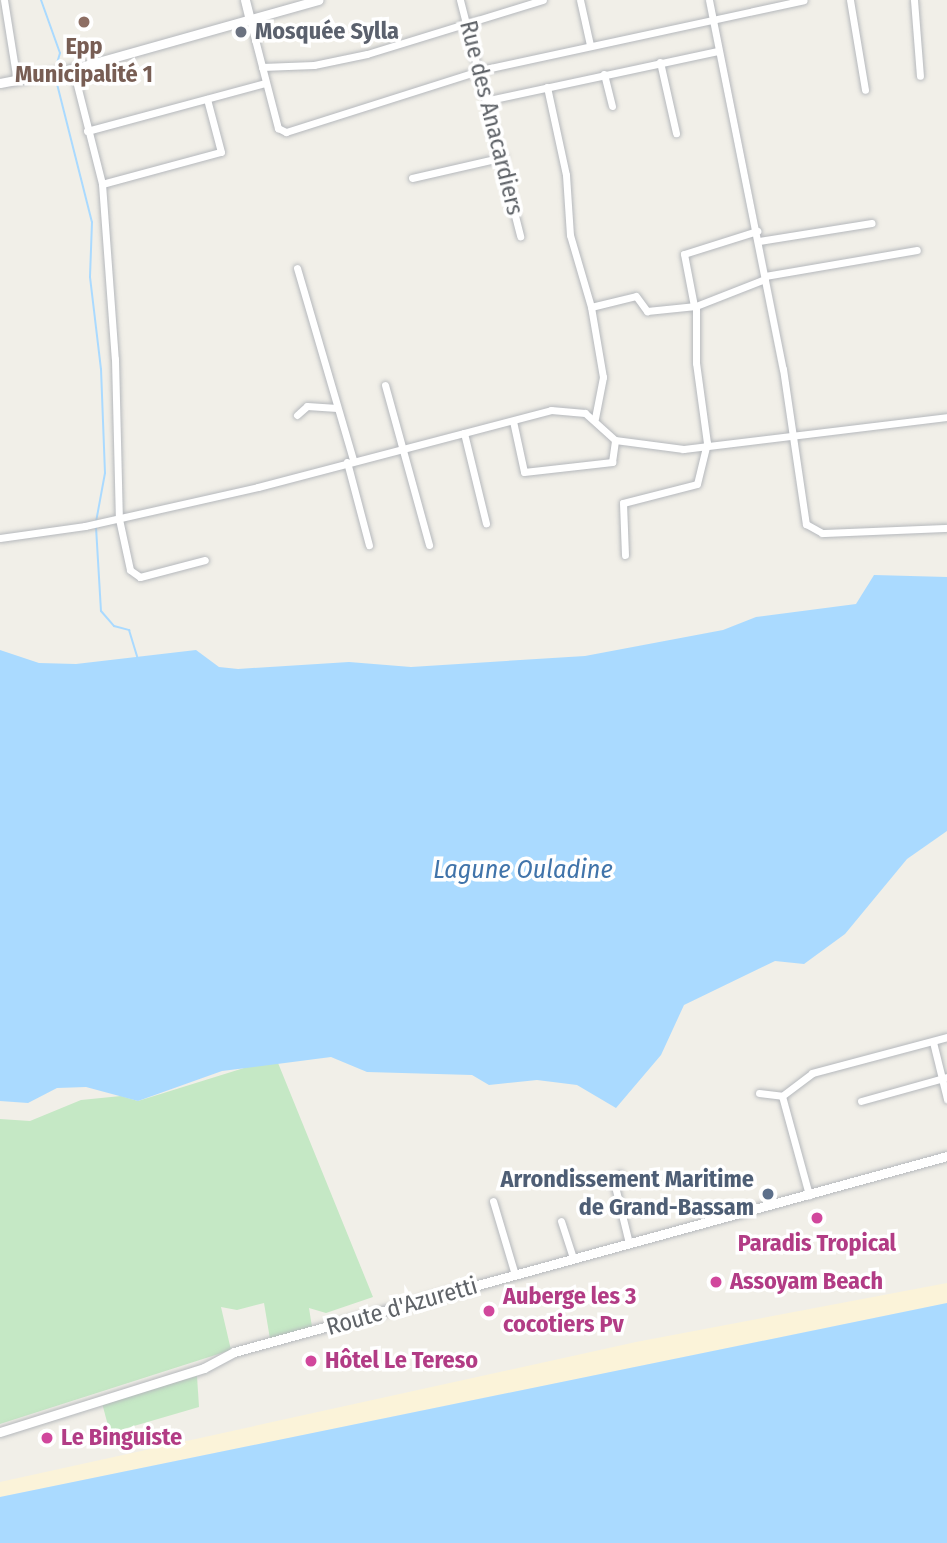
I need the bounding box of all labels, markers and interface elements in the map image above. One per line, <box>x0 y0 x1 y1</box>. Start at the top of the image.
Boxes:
marker: Epp Municipalité 1 <box>76 14 92 30</box>
place label: Mosquée Sylla <box>255 18 399 46</box>
street label: Rue des Anacardiers <box>453 18 529 218</box>
marker: Mosquée Sylla <box>233 24 249 40</box>
place label: Epp Municipalité 1 <box>15 33 153 89</box>
water label: Lagune Ouladine <box>433 854 613 886</box>
place label: Arrondissement Maritime de Grand-Bassam <box>501 1166 754 1222</box>
marker: Arrondissement Maritime de Grand-Bassam <box>760 1186 776 1202</box>
marker: Paradis Tropical <box>809 1210 825 1226</box>
place label: Paradis Tropical <box>738 1230 896 1258</box>
place label: Assoyam Beach <box>730 1268 883 1296</box>
street label: Route d'Azuretti <box>323 1272 481 1342</box>
marker: Assoyam Beach <box>708 1274 724 1290</box>
place label: Auberge les 3 cocotiers Pv <box>503 1283 636 1339</box>
marker: Auberge les 3 cocotiers Pv <box>481 1303 497 1319</box>
place label: Hôtel Le Tereso <box>325 1347 478 1375</box>
marker: Hôtel Le Tereso <box>303 1353 319 1369</box>
place label: Le Binguiste <box>61 1424 182 1452</box>
marker: Le Binguiste <box>39 1430 55 1446</box>

